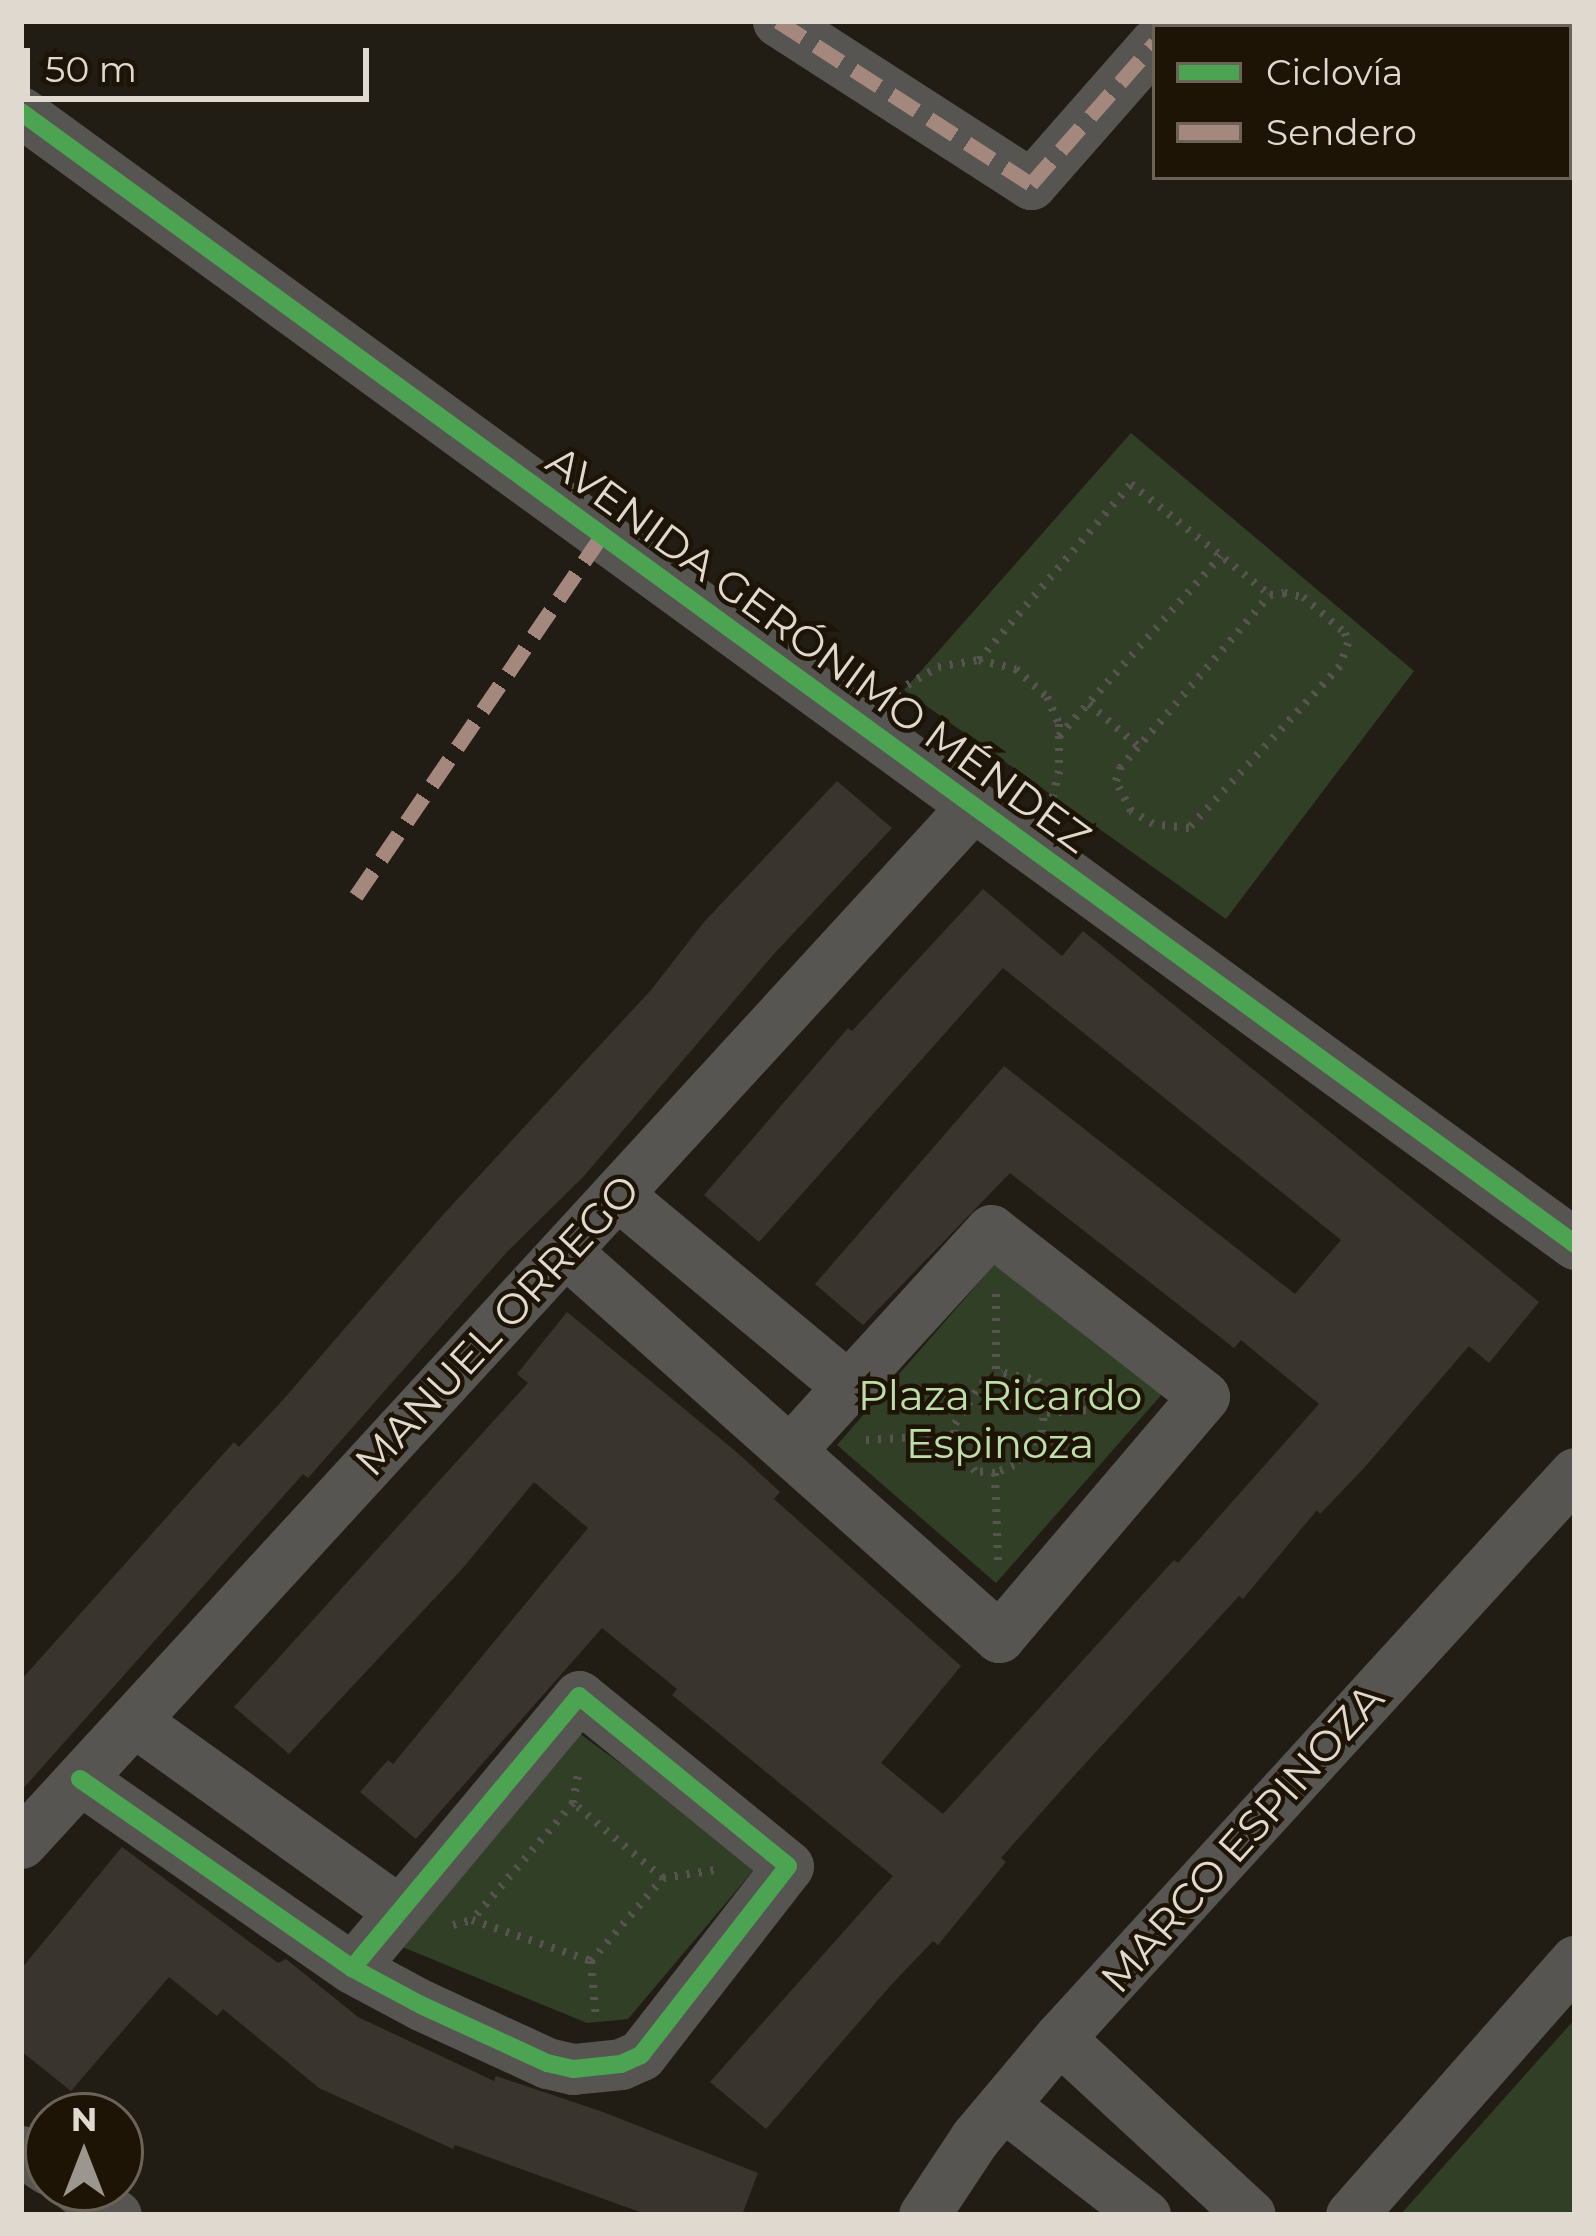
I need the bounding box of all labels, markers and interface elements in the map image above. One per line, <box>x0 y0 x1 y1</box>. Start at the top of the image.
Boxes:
scale bar <box>30 24 375 98</box>
legend <box>1152 24 1572 180</box>
text: 50 m <box>45 47 137 91</box>
text: Ciclovía <box>1266 50 1403 94</box>
text: Sendero <box>1266 110 1417 154</box>
street label: AVENIDA GERÓNIMO MÉNDEZ <box>537 435 1101 863</box>
street label: MANUEL ORREGO <box>345 1164 649 1486</box>
park label: Plaza Ricardo Espinoza <box>858 1370 1142 1468</box>
street label: MARCO ESPINOZA <box>1090 1673 1394 2003</box>
north arrow <box>24 2092 144 2212</box>
text: N <box>71 2099 97 2139</box>

